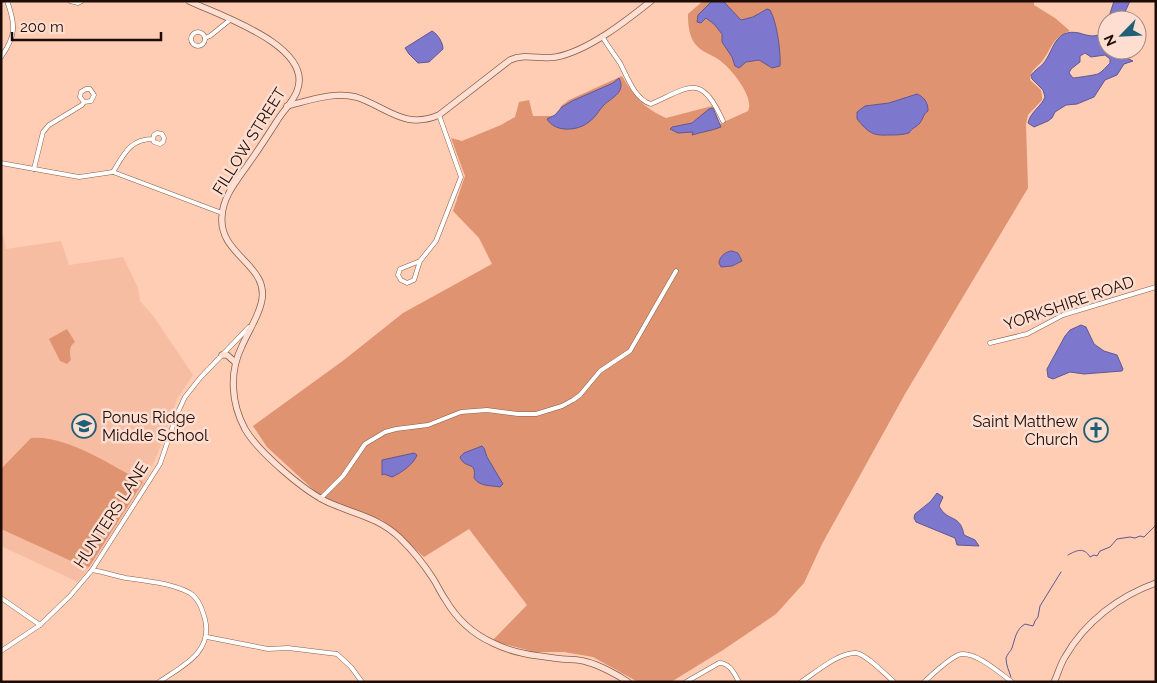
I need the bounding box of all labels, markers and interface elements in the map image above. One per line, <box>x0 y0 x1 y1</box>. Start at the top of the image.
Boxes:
scale bar <box>12 10 161 42</box>
north arrow <box>1097 10 1147 60</box>
text: 200 m <box>20 18 64 36</box>
text: N <box>1101 32 1120 48</box>
street label: FILLOW STREET <box>208 84 290 198</box>
street label: YORKSHIRE ROAD <box>1001 272 1137 334</box>
place label: Ponus Ridge Middle School <box>102 408 209 445</box>
place label: Saint Matthew Church <box>973 412 1078 449</box>
school or university icon: Ponus Ridge Middle School <box>71 413 97 439</box>
church icon: Saint Matthew Church <box>1083 417 1109 443</box>
street label: HUNTERS LANE <box>70 458 152 571</box>

